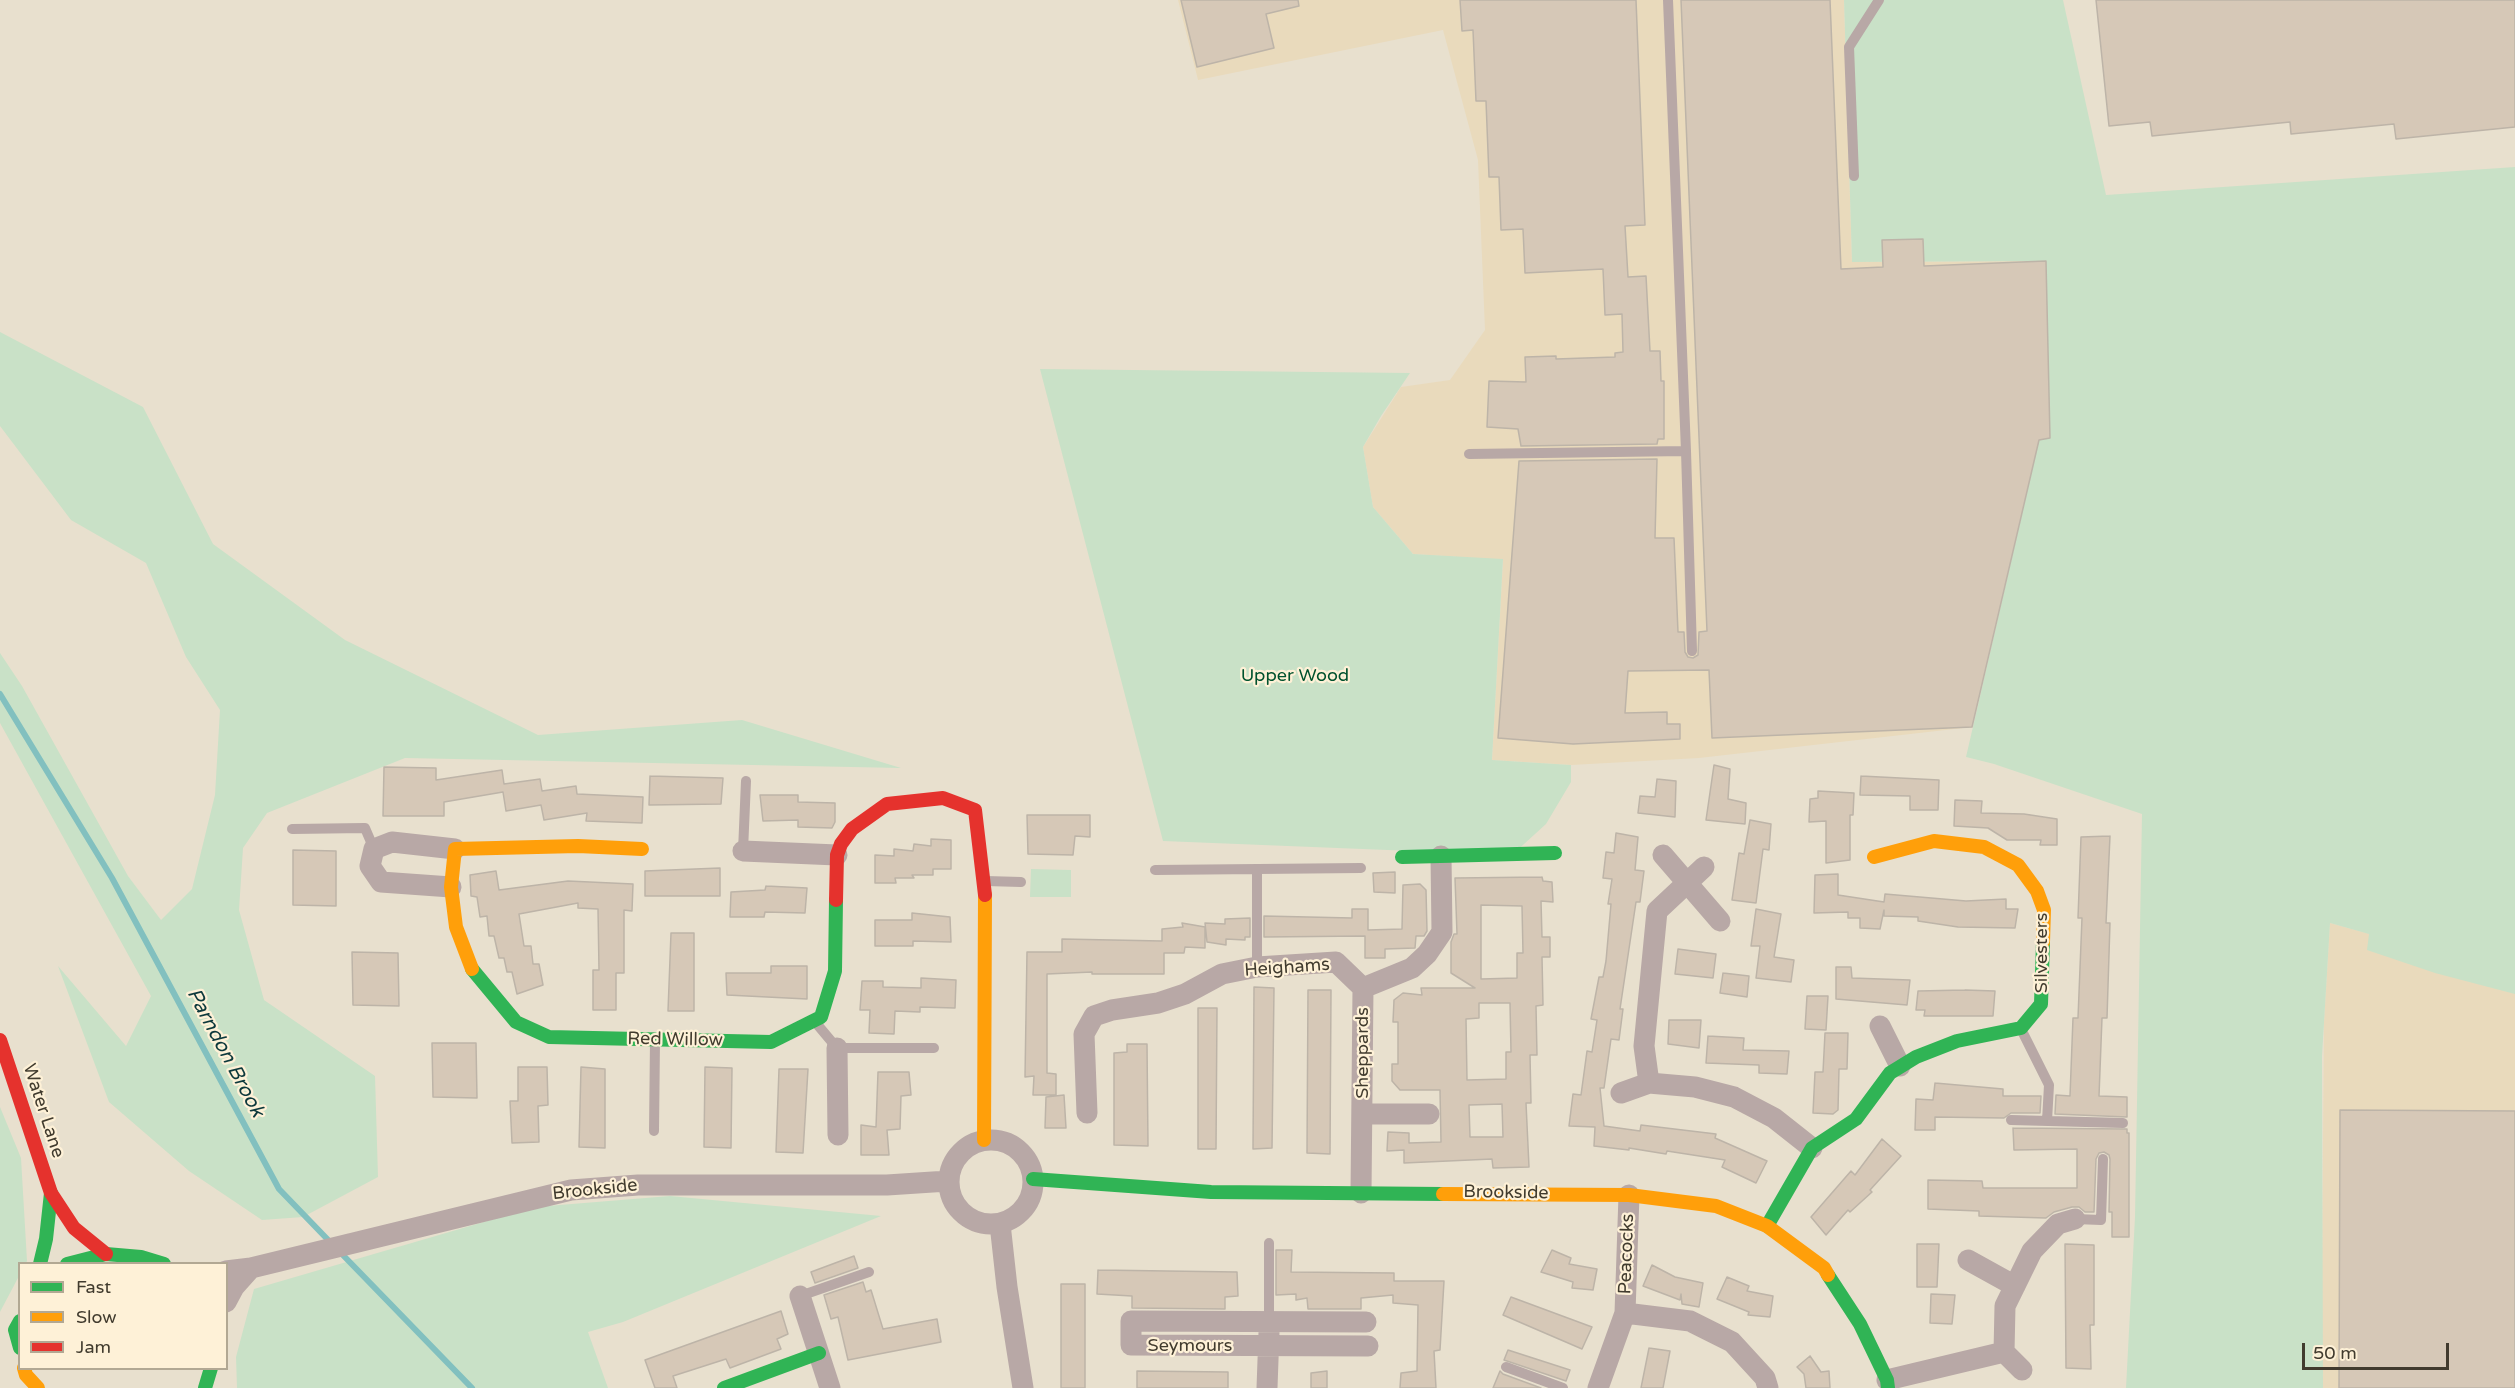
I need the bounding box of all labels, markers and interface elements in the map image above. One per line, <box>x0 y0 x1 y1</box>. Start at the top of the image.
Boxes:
park label: Upper Wood <box>1241 665 1349 687</box>
street label: Silvesters <box>2031 913 2053 993</box>
street label: Heighams <box>1244 954 1330 982</box>
water label: Parndon Brook <box>181 984 269 1122</box>
street label: Sheppards <box>1352 1007 1374 1099</box>
street label: Red Willow <box>627 1028 723 1052</box>
street label: Water Lane <box>18 1061 68 1161</box>
street label: Brookside <box>551 1175 639 1205</box>
street label: Brookside <box>1463 1181 1549 1205</box>
street label: Peacocks <box>1615 1213 1639 1295</box>
legend <box>18 1262 228 1370</box>
text: Fast <box>76 1276 111 1298</box>
text: Slow <box>76 1306 117 1328</box>
scale bar <box>2305 1331 2452 1369</box>
street label: Seymours <box>1148 1335 1232 1357</box>
text: Jam <box>76 1336 111 1358</box>
text: 50 m <box>2313 1342 2357 1364</box>

